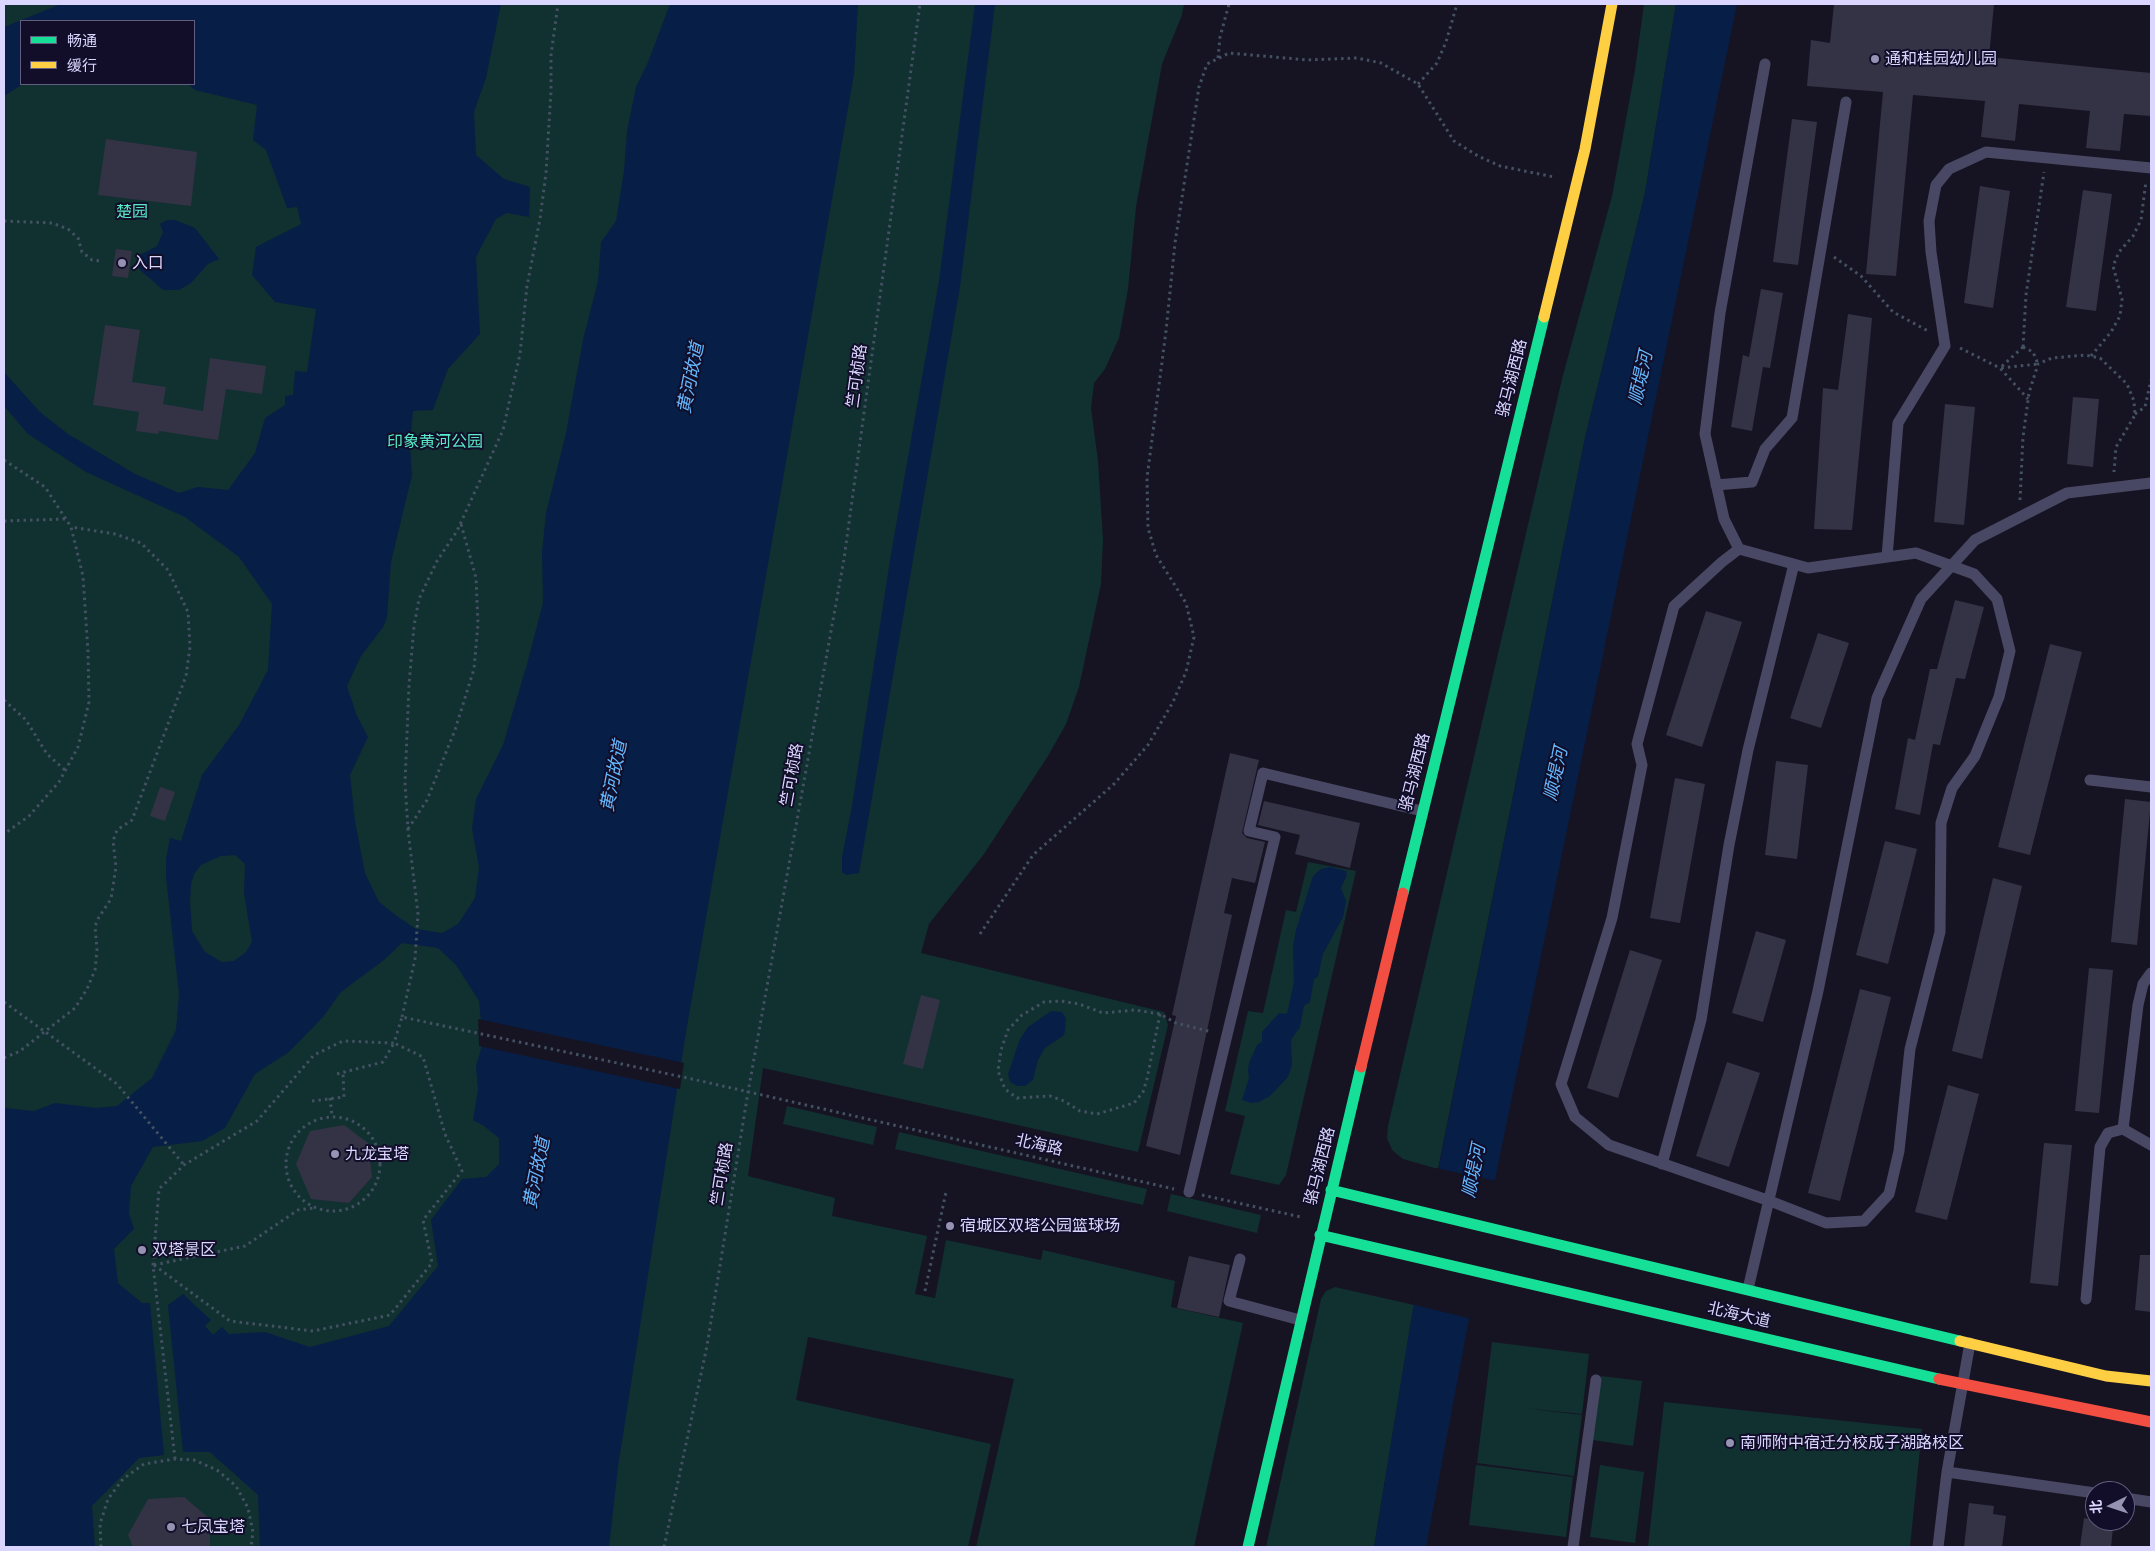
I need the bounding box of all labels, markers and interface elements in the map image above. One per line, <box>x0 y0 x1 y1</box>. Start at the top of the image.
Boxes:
legend <box>20 20 195 85</box>
text: 畅通 <box>67 32 97 49</box>
place label: 通和桂园幼儿园 <box>1885 49 1997 69</box>
marker: 通和桂园幼儿园 <box>1869 53 1881 65</box>
text: 缓行 <box>67 57 97 74</box>
park label: 楚园 <box>116 202 148 222</box>
place label: 入口 <box>132 253 164 273</box>
marker: 入口 <box>116 257 128 269</box>
street label: 骆马湖西路 <box>1493 337 1531 419</box>
water label: 黄河故道 <box>674 341 708 415</box>
street label: 竺可桢路 <box>843 343 871 409</box>
water label: 顺堤河 <box>1625 349 1657 407</box>
park label: 印象黄河公园 <box>387 432 483 452</box>
street label: 骆马湖西路 <box>1396 731 1434 813</box>
water label: 黄河故道 <box>597 739 631 813</box>
street label: 竺可桢路 <box>777 742 807 808</box>
water label: 顺堤河 <box>1540 745 1572 803</box>
street label: 骆马湖西路 <box>1301 1125 1339 1207</box>
street label: 北海路 <box>1013 1130 1065 1160</box>
water label: 黄河故道 <box>520 1136 554 1210</box>
street label: 竺可桢路 <box>708 1141 736 1207</box>
water label: 顺堤河 <box>1458 1142 1490 1200</box>
place label: 九龙宝塔 <box>345 1144 409 1164</box>
marker: 九龙宝塔 <box>329 1148 341 1160</box>
place label: 宿城区双塔公园篮球场 <box>960 1216 1120 1236</box>
marker: 宿城区双塔公园篮球场 <box>944 1220 956 1232</box>
place label: 双塔景区 <box>152 1240 216 1260</box>
marker: 双塔景区 <box>136 1244 148 1256</box>
street label: 北海大道 <box>1706 1298 1772 1332</box>
place label: 南师附中宿迁分校成子湖路校区 <box>1740 1433 1964 1453</box>
marker: 南师附中宿迁分校成子湖路校区 <box>1724 1437 1736 1449</box>
north arrow <box>2085 1481 2135 1531</box>
text: 北 <box>2088 1499 2105 1515</box>
place label: 七凤宝塔 <box>181 1517 245 1537</box>
marker: 七凤宝塔 <box>165 1521 177 1533</box>

